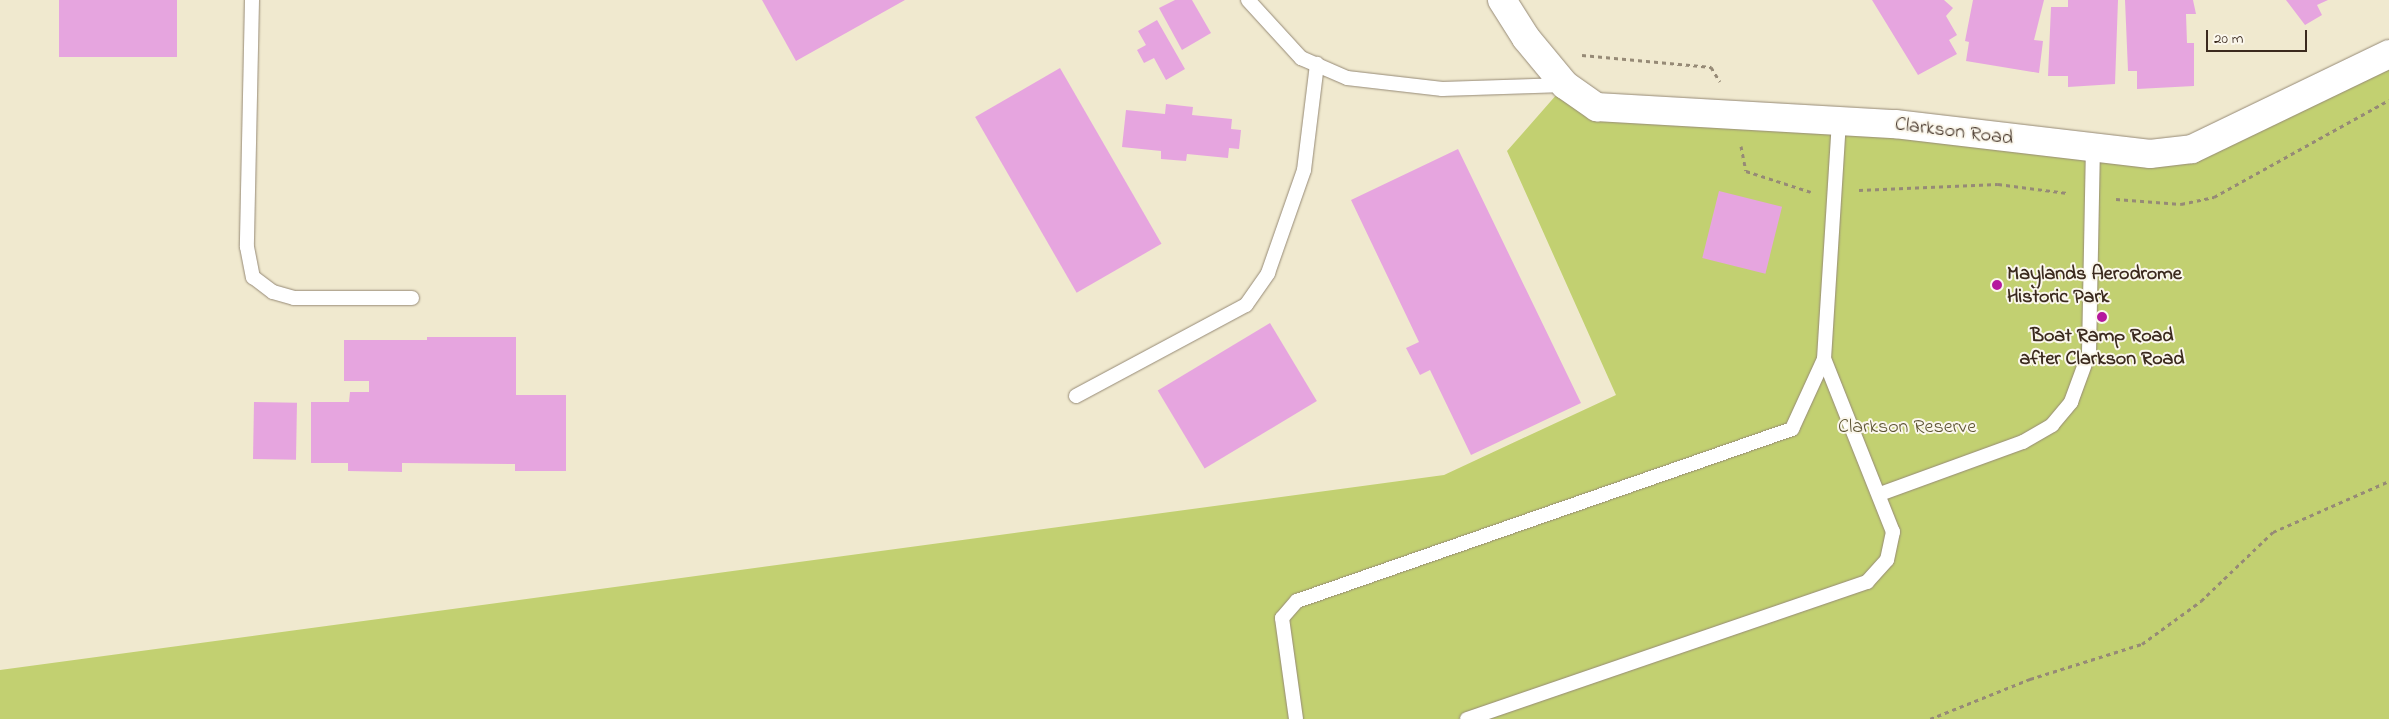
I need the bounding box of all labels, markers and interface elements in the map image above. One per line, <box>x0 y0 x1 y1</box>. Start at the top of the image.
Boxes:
scale bar <box>2209 20 2310 52</box>
text: 20 m <box>2214 28 2243 50</box>
street label: Clarkson Road <box>1893 113 2015 151</box>
place label: Maylands Aerodrome Historic Park <box>2007 262 2182 309</box>
marker: Maylands Aerodrome Historic Park <box>1991 279 2003 291</box>
marker: Boat Ramp Road after Clarkson Road <box>2096 311 2108 323</box>
place label: Boat Ramp Road after Clarkson Road <box>2019 325 2185 372</box>
park label: Clarkson Reserve <box>1838 415 1976 439</box>

